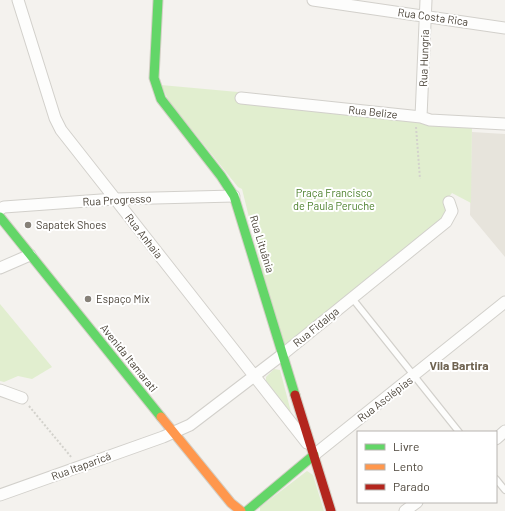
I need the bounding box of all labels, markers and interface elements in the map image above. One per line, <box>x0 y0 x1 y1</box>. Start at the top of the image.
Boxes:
street label: Rua Costa Rica <box>397 5 469 28</box>
street label: Rua Hungria <box>416 29 431 87</box>
street label: Rua Belize <box>348 102 398 121</box>
park label: Praça Francisco de Paula Peruche <box>293 186 375 212</box>
street label: Rua Progresso <box>82 191 152 208</box>
street label: Rua Anhaia <box>123 211 166 261</box>
street label: Rua Lituânia <box>248 214 277 274</box>
place label: Sapatek Shoes <box>36 218 106 231</box>
marker: Sapatek Shoes <box>23 220 33 230</box>
place label: Espaço Mix <box>96 292 149 305</box>
marker: Espaço Mix <box>83 294 93 304</box>
street label: Rua Fidalga <box>290 304 341 349</box>
street label: Avenida Itamarati <box>98 321 161 394</box>
district label: Vila Bartira <box>429 358 489 372</box>
street label: Rua Asclépias <box>355 373 415 424</box>
legend <box>357 431 497 503</box>
text: Livre <box>393 439 419 453</box>
street label: Rua Itaparicá <box>49 449 113 482</box>
text: Lento <box>393 459 423 473</box>
text: Parado <box>393 479 430 493</box>

